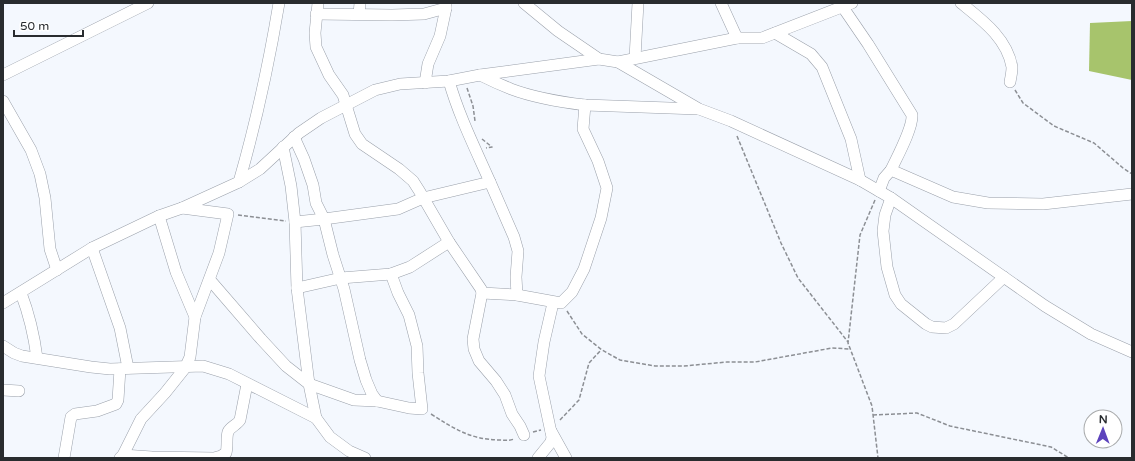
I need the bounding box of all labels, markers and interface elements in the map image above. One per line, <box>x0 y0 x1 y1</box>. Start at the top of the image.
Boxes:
scale bar <box>14 12 83 38</box>
text: 50 m <box>20 19 49 33</box>
north arrow <box>1083 409 1123 449</box>
text: N <box>1099 413 1108 426</box>

